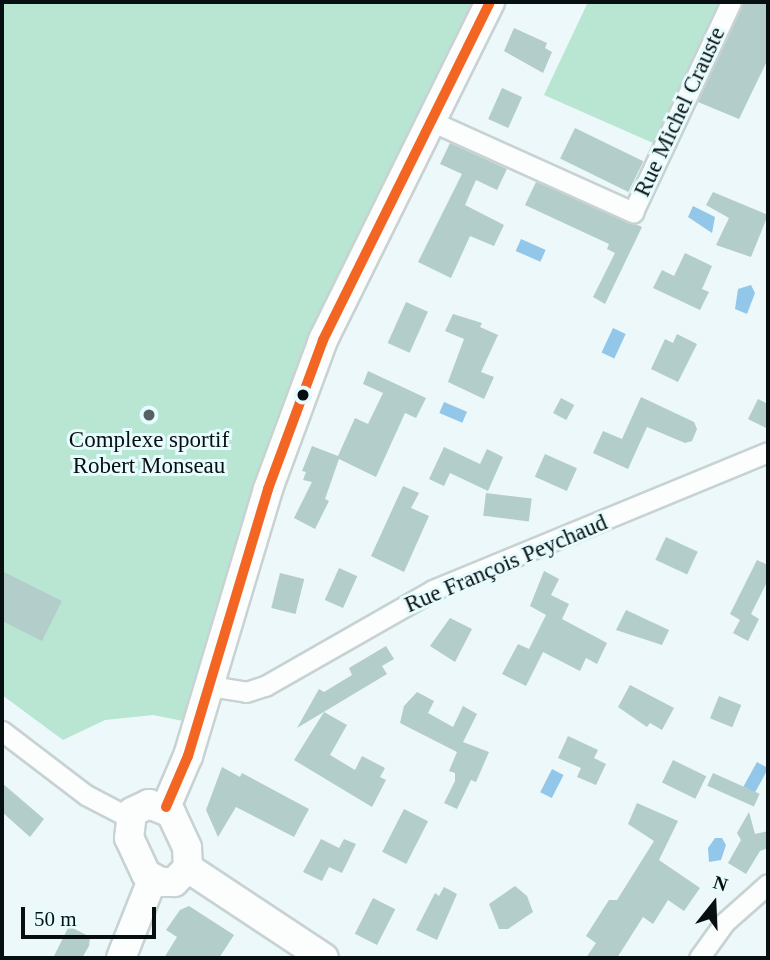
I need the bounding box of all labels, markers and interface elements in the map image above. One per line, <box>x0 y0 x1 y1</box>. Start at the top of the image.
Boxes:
street label: Rue Michel Crauste <box>629 23 731 201</box>
unlabelled marker <box>296 388 310 402</box>
marker: Complexe sportif Robert Monseau <box>141 407 157 423</box>
place label: Complexe sportif Robert Monseau <box>69 426 229 480</box>
street label: Rue François Peychaud <box>401 509 611 619</box>
north arrow <box>679 869 749 939</box>
text: N <box>711 871 730 896</box>
scale bar <box>24 894 159 938</box>
text: 50 m <box>34 907 77 931</box>

